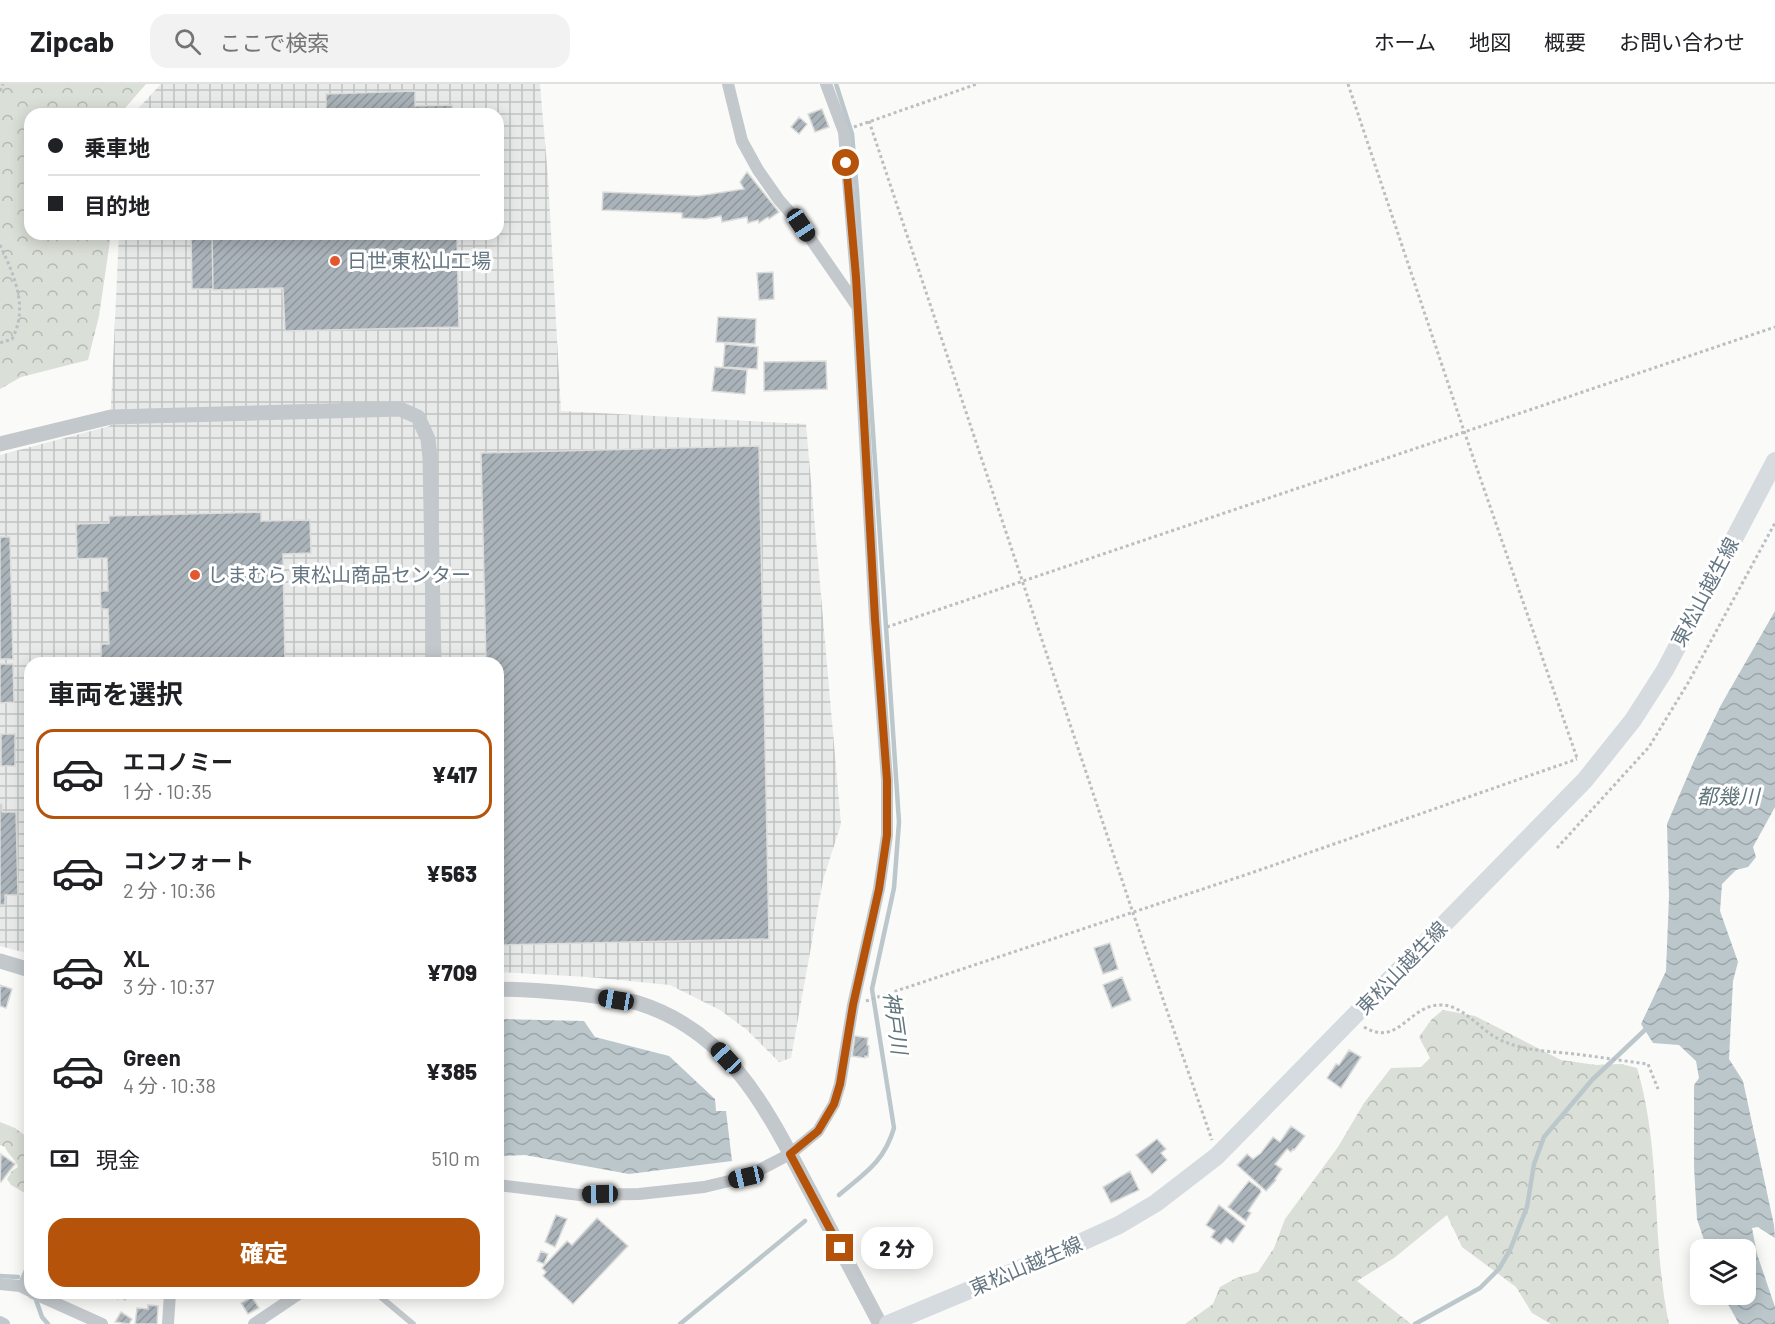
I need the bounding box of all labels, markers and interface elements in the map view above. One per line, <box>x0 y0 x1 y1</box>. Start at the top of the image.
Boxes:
search box <box>150 14 570 68</box>
text: Zipcab <box>30 24 114 58</box>
icon: search <box>171 25 204 58</box>
text: ここで検索 <box>219 29 329 55</box>
text: ホーム <box>1374 29 1436 54</box>
text: 地図 <box>1469 29 1511 54</box>
text: 概要 <box>1544 29 1586 54</box>
text: お問い合わせ <box>1619 29 1745 54</box>
text: 乗車地 <box>84 134 150 160</box>
route start <box>832 149 859 176</box>
text: 目的地 <box>84 192 150 218</box>
car <box>783 205 819 245</box>
place label: 日世 東松山工場 <box>347 248 491 272</box>
marker: 日世 東松山工場 <box>328 254 342 268</box>
street label: 東松山越生線 <box>1665 533 1743 650</box>
place label: しまむら 東松山商品センター <box>207 562 471 586</box>
marker: しまむら 東松山商品センター <box>188 568 202 582</box>
text: 車両を選択 <box>48 677 183 709</box>
icon: car <box>51 747 105 801</box>
text: エコノミー <box>123 748 233 774</box>
text: ¥417 <box>431 761 477 787</box>
text: 1 分 · 10:35 <box>123 779 212 803</box>
water label: 都幾川 <box>1697 783 1761 808</box>
icon: car <box>51 846 105 900</box>
text: コンフォート <box>123 847 254 873</box>
text: ¥563 <box>426 860 477 886</box>
text: 2 分 · 10:36 <box>123 878 216 902</box>
street label: 東松山越生線 <box>1351 916 1452 1019</box>
icon: car <box>51 945 105 999</box>
text: XL <box>123 945 149 971</box>
text: ¥709 <box>427 959 477 985</box>
text: 3 分 · 10:37 <box>123 974 214 998</box>
car <box>597 988 635 1012</box>
water label: 神戸川 <box>880 990 914 1058</box>
car <box>707 1039 745 1077</box>
icon: car <box>51 1044 105 1098</box>
text: Green <box>123 1044 181 1070</box>
text: ¥385 <box>426 1058 477 1084</box>
text: 4 分 · 10:38 <box>123 1073 216 1097</box>
icon: cash <box>48 1142 81 1175</box>
text: 現金 <box>96 1146 140 1172</box>
text: 510 m <box>431 1146 480 1170</box>
car <box>726 1164 766 1190</box>
car <box>582 1185 618 1203</box>
button: 確定 <box>48 1218 480 1287</box>
callout: 2 分 <box>861 1227 933 1269</box>
street label: 東松山越生線 <box>966 1231 1086 1300</box>
route end <box>826 1234 853 1261</box>
text: 2 分 <box>879 1236 915 1260</box>
map controls <box>1690 1239 1756 1305</box>
button: layers <box>1690 1239 1756 1305</box>

